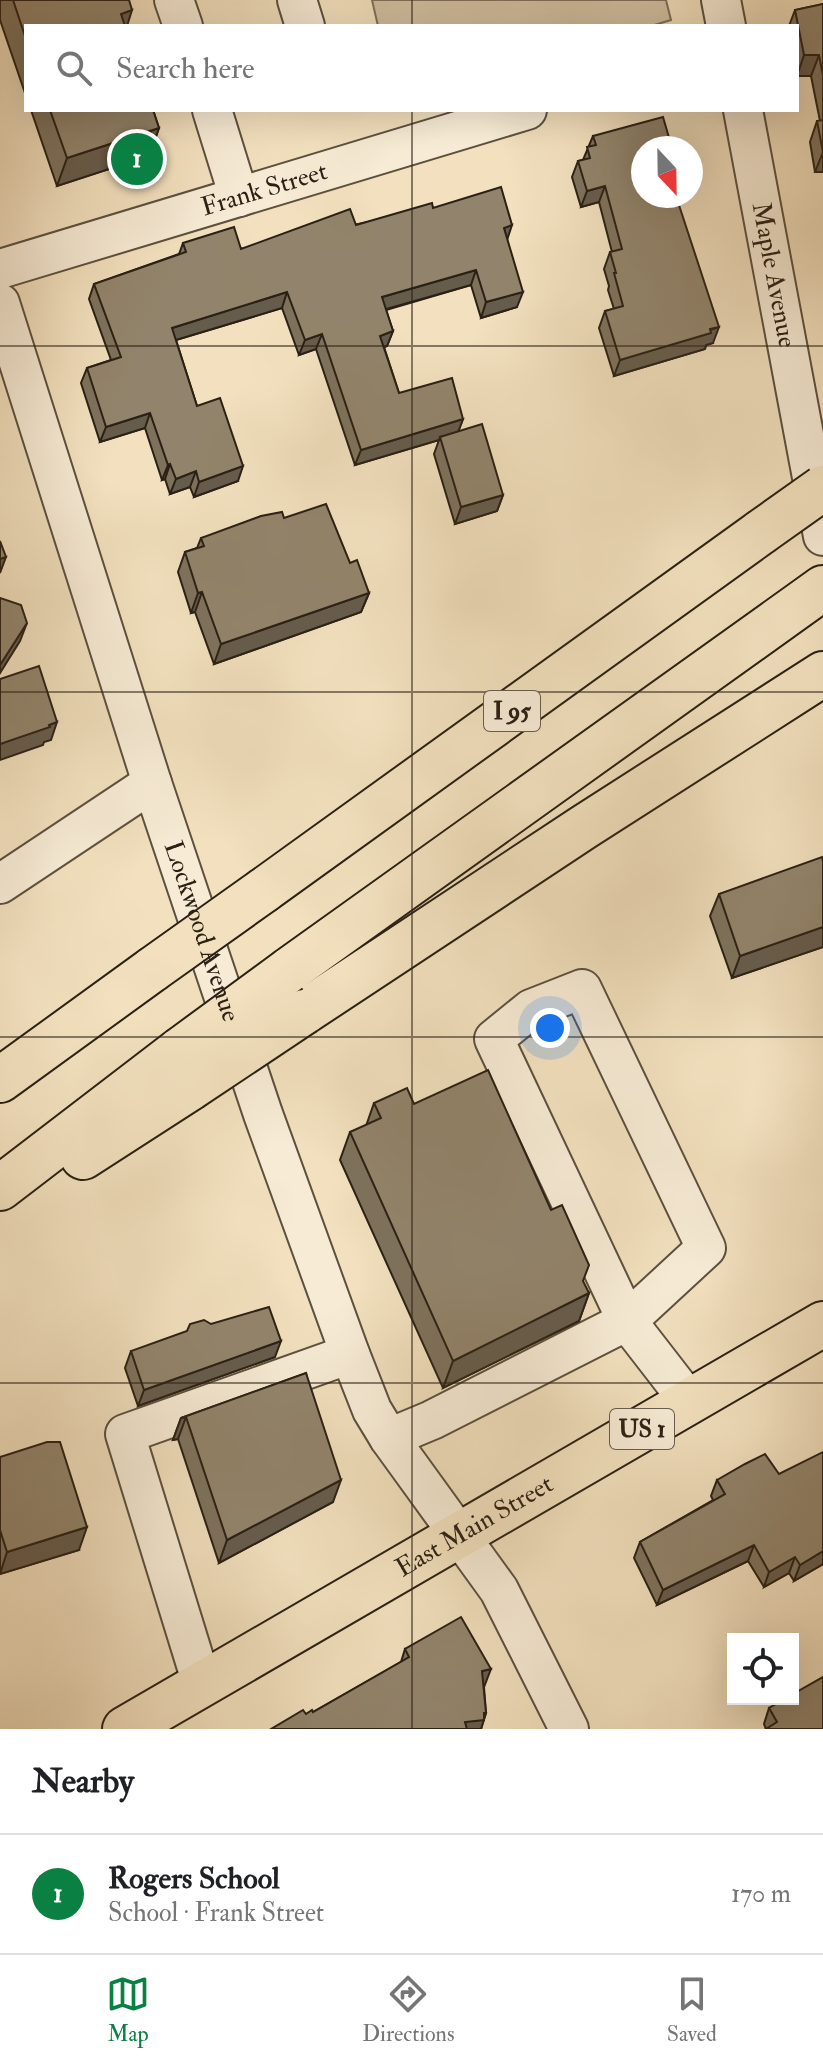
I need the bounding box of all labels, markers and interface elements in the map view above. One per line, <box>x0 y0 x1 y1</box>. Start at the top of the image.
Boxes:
search box <box>24 24 799 112</box>
icon: search <box>52 46 96 90</box>
text: Search here <box>116 50 255 87</box>
pin: 1 <box>111 129 163 189</box>
north arrow <box>631 136 703 208</box>
street label: Frank Street <box>197 155 331 223</box>
street label: Maple Avenue <box>745 200 803 350</box>
road number: I 95 <box>484 691 540 731</box>
street label: Lockwood Avenue <box>157 837 247 1026</box>
your location <box>530 1008 570 1048</box>
road number: US 1 <box>610 1409 674 1449</box>
street label: East Main Street <box>390 1468 559 1584</box>
map controls <box>727 1633 799 1705</box>
button: locate <box>727 1633 799 1705</box>
text: Nearby <box>32 1760 134 1803</box>
text: Rogers School <box>108 1860 280 1897</box>
text: 1 <box>53 1878 63 1910</box>
text: 170 m <box>731 1878 791 1910</box>
text: School · Frank Street <box>108 1897 324 1929</box>
tab: Map <box>106 1972 150 2048</box>
tab: Directions <box>362 1972 455 2048</box>
tab: Saved <box>667 1972 717 2048</box>

